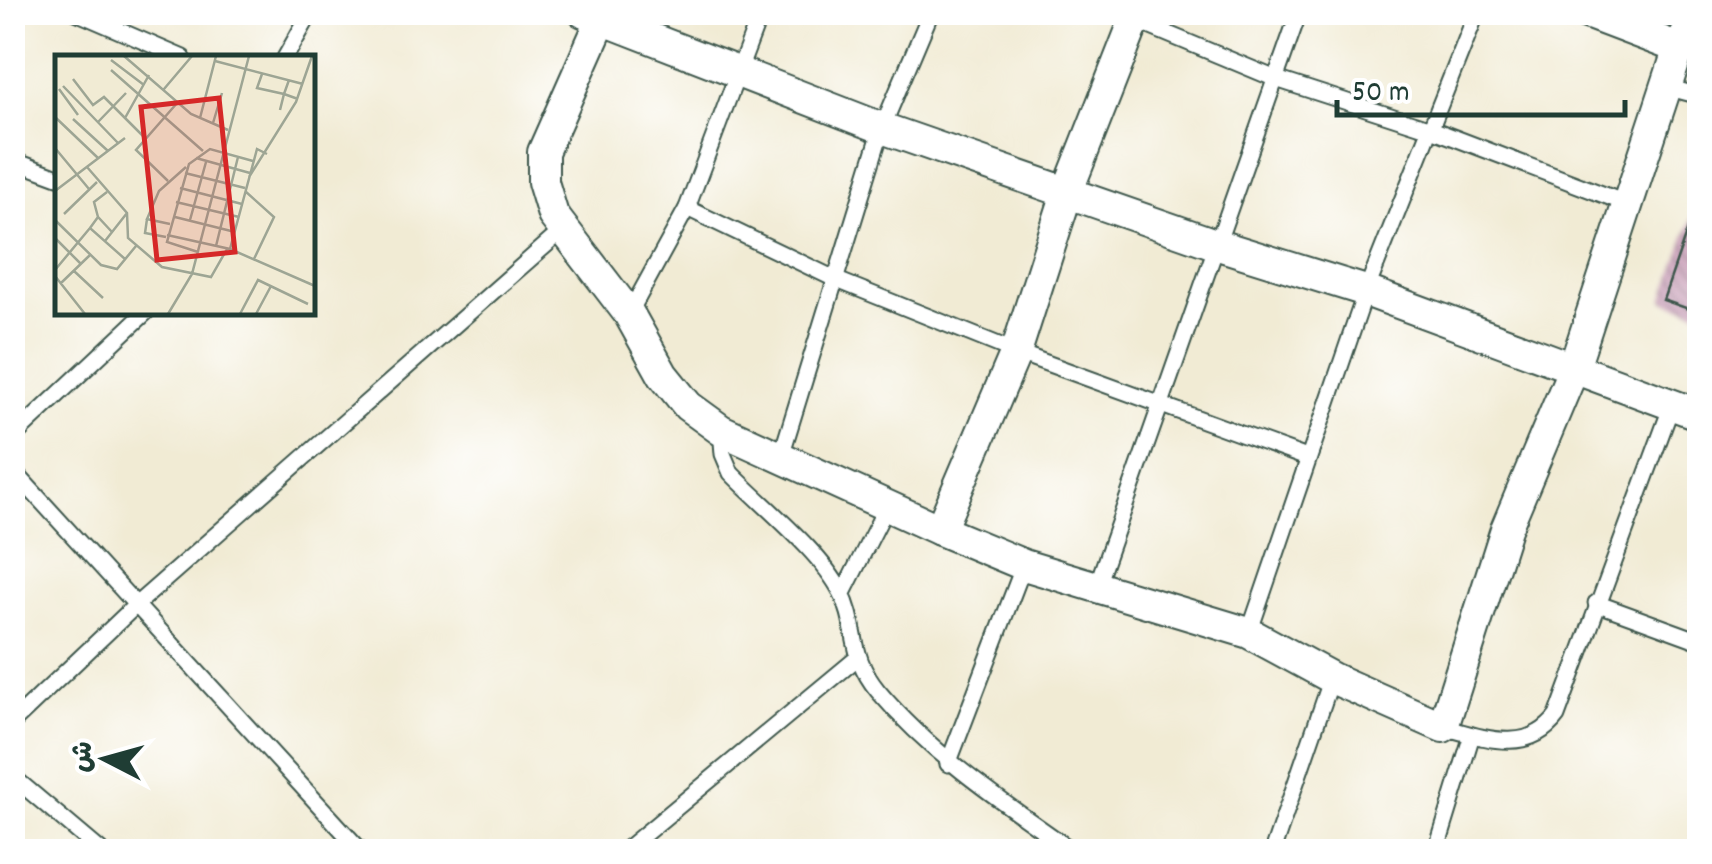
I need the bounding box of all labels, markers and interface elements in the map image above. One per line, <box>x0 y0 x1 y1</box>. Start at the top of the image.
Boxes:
inset map <box>55 55 315 315</box>
scale bar <box>1337 55 1624 117</box>
text: 50 m <box>1352 73 1410 116</box>
north arrow <box>55 709 155 809</box>
text: ش <box>64 739 107 774</box>

